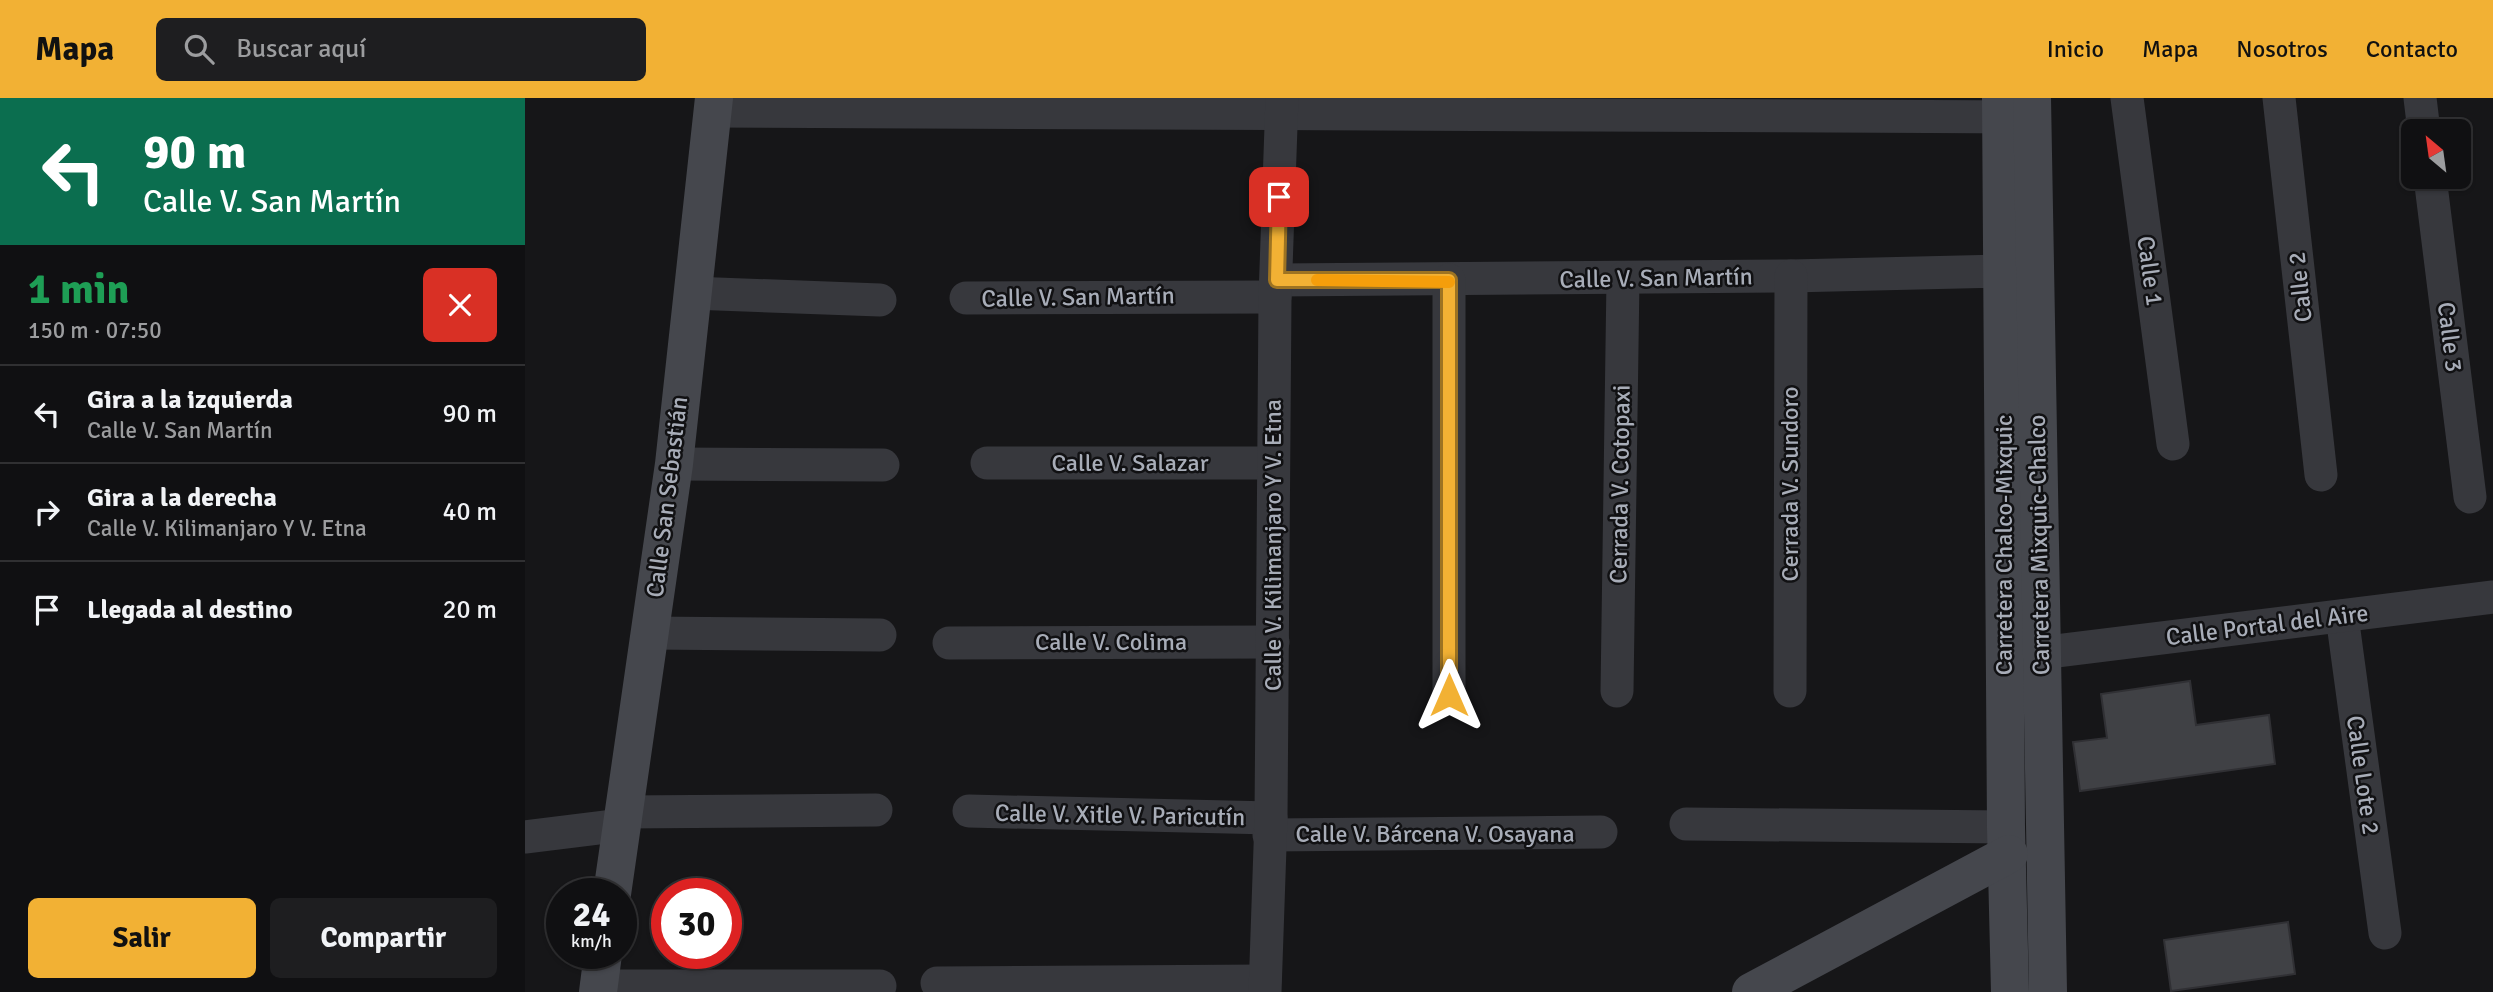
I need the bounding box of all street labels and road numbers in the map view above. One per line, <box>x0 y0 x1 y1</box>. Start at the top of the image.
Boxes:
street label: Calle 1 <box>2130 234 2170 308</box>
street label: Calle 2 <box>2281 250 2319 324</box>
street label: Calle V. San Martín <box>1559 261 1753 295</box>
street label: Calle V. San Martín <box>981 280 1175 314</box>
street label: Calle 3 <box>2431 300 2469 374</box>
street label: Cerrada V. Cotopaxi <box>1603 384 1637 584</box>
street label: Cerrada V. Sundoro <box>1775 387 1805 581</box>
street label: Calle San Sebastián <box>640 395 694 599</box>
street label: Calle V. Kilimanjaro Y V. Etna <box>1258 399 1288 691</box>
street label: Carretera Mixquic-Chalco <box>2022 414 2056 676</box>
street label: Carretera Chalco-Mixquic <box>1989 415 2019 675</box>
street label: Calle V. Salazar <box>1051 448 1209 478</box>
street label: Calle Portal del Aire <box>2164 598 2370 652</box>
street label: Calle V. Colima <box>1035 627 1187 657</box>
street label: Calle Lote 2 <box>2340 713 2386 837</box>
street label: Calle V. Xitle V. Paricutín <box>995 798 1245 832</box>
street label: Calle V. Bárcena V. Osayana <box>1295 819 1575 849</box>

